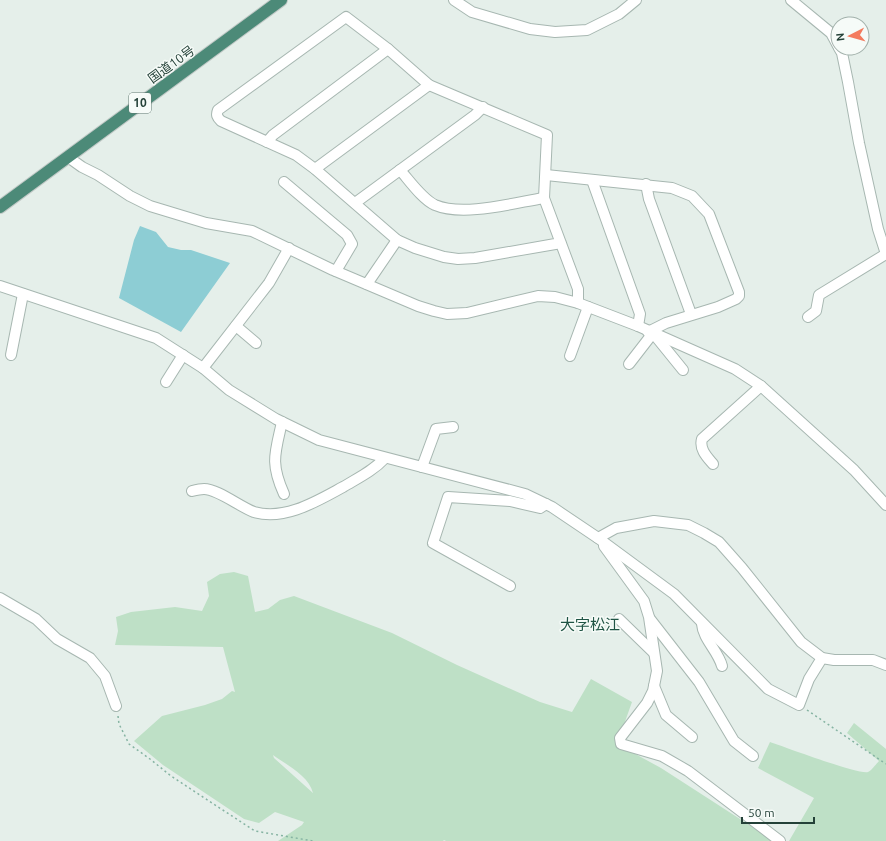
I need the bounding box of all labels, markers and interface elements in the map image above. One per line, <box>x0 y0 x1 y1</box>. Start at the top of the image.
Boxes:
north arrow <box>830 16 870 56</box>
text: N <box>834 32 846 42</box>
street label: 国道10号 <box>145 43 197 85</box>
road number: 10 <box>129 93 151 113</box>
district label: 大字松江 <box>560 616 620 633</box>
scale bar <box>742 799 814 825</box>
text: 50 m <box>748 806 775 819</box>

